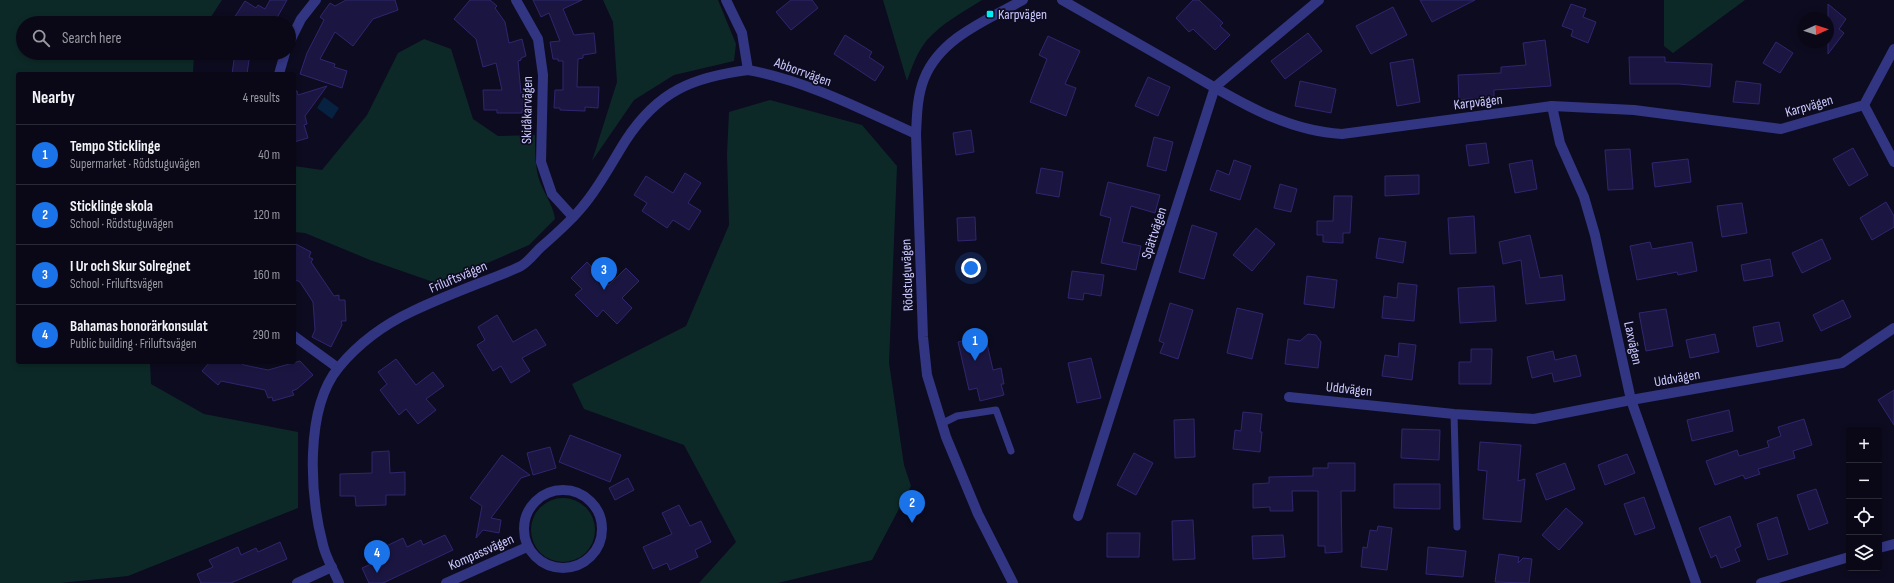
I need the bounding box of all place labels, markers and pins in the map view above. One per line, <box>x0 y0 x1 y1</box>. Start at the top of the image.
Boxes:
place label: Karpvägen <box>998 6 1047 23</box>
marker: Karpvägen <box>985 9 995 19</box>
pin: 3 <box>591 257 617 290</box>
pin: 1 <box>962 328 988 361</box>
pin: 2 <box>899 490 925 523</box>
pin: 4 <box>364 540 390 573</box>

